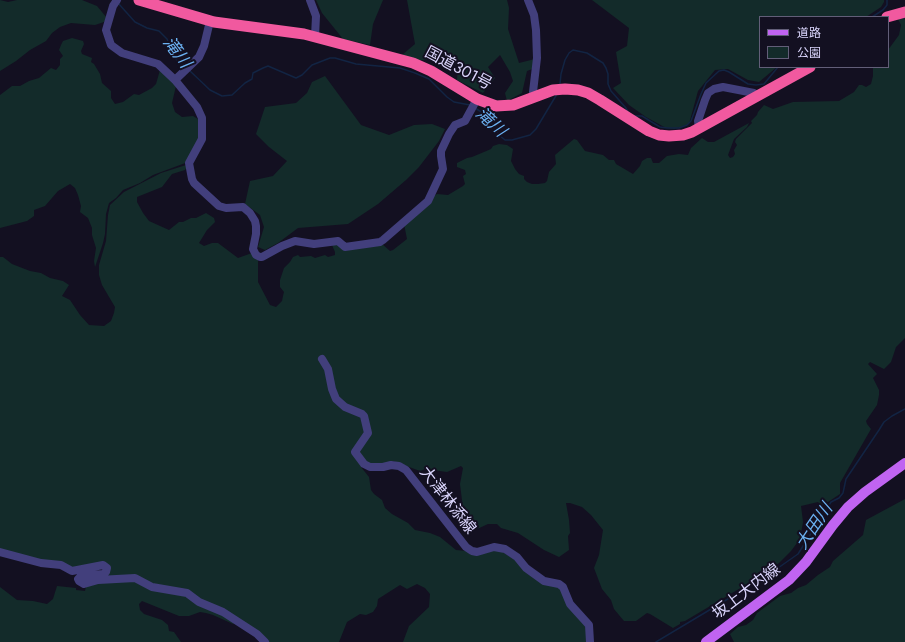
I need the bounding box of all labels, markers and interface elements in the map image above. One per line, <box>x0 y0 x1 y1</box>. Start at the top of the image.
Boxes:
legend <box>759 16 889 68</box>
text: 道路 <box>797 24 821 42</box>
water label: 滝川 <box>158 33 194 73</box>
street label: 国道301号 <box>421 43 495 95</box>
text: 公園 <box>797 44 821 62</box>
water label: 滝川 <box>471 104 509 142</box>
street label: 大津林添線 <box>415 464 479 538</box>
water label: 大田川 <box>792 500 838 554</box>
street label: 坂上大内線 <box>709 560 785 624</box>

